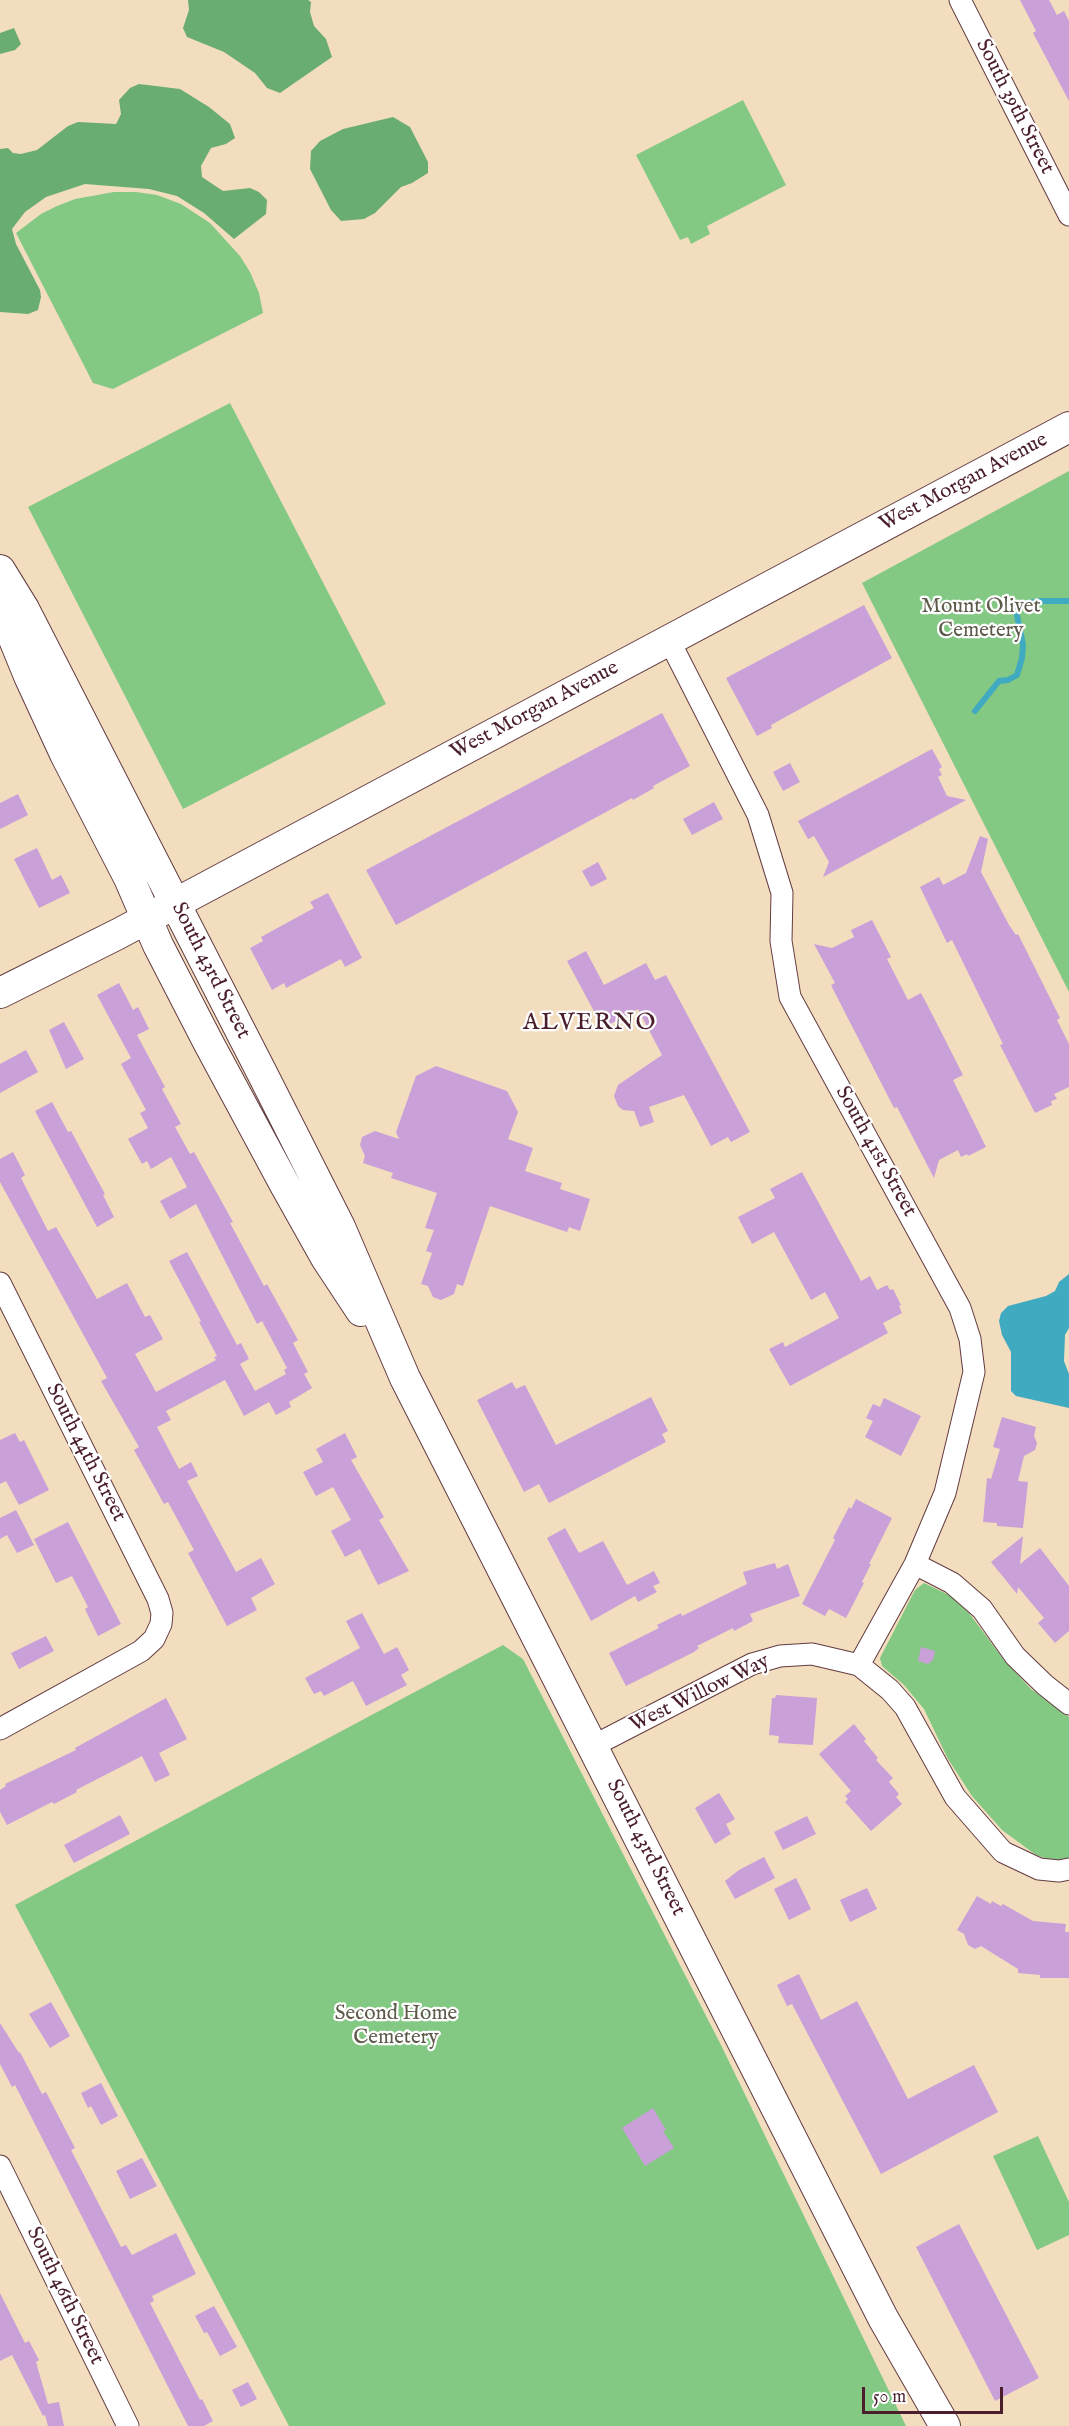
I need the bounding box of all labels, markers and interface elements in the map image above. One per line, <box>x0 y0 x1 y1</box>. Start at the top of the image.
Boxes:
street label: South 39th Street <box>969 35 1059 179</box>
street label: West Morgan Avenue <box>876 428 1052 538</box>
park label: Mount Olivet Cemetery <box>921 595 1041 645</box>
street label: West Morgan Avenue <box>447 656 623 766</box>
street label: South 43rd Street <box>165 899 255 1043</box>
district label: ALVERNO <box>523 1010 657 1038</box>
street label: South 41st Street <box>829 1082 921 1222</box>
street label: South 44th Street <box>39 1380 131 1526</box>
street label: West Willow Way <box>626 1649 774 1739</box>
street label: South 43rd Street <box>600 1776 690 1920</box>
park label: Second Home Cemetery <box>335 2002 457 2052</box>
street label: South 46th Street <box>20 2223 108 2369</box>
scale bar <box>865 2375 1006 2413</box>
text: 50 m <box>873 2386 906 2409</box>

